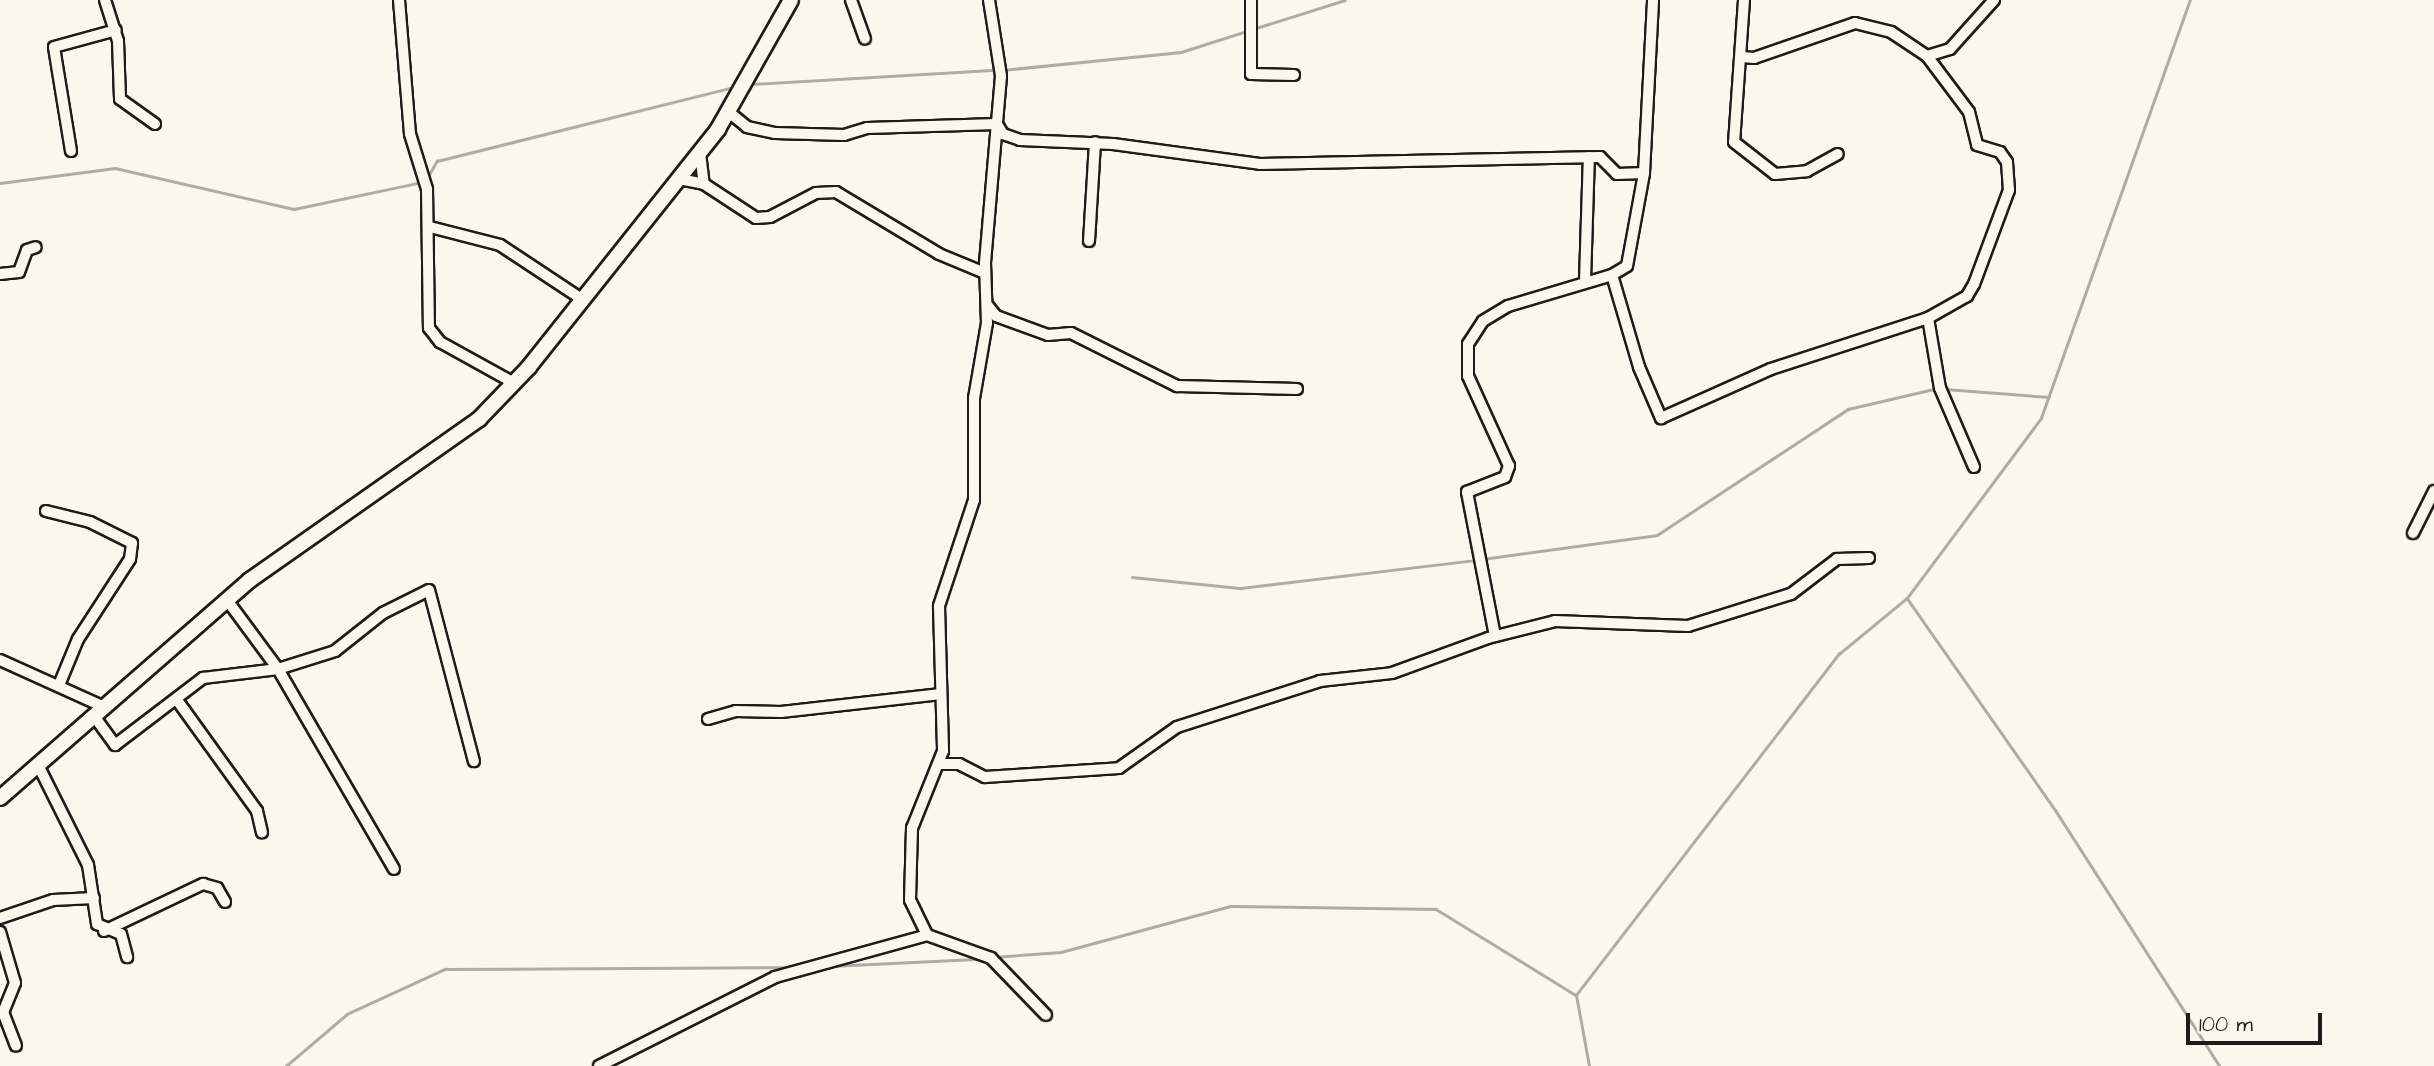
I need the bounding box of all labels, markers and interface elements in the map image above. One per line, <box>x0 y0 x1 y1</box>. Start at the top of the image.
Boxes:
scale bar <box>2189 1000 2326 1044</box>
text: 100 m <box>2199 1010 2253 1039</box>

